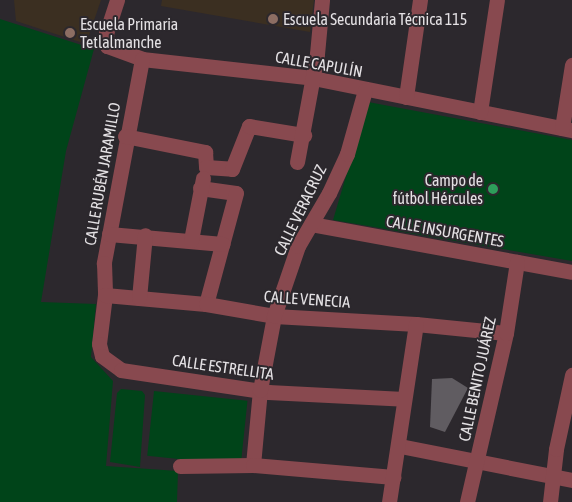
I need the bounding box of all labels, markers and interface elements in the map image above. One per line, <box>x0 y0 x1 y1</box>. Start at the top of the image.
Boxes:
place label: Escuela Secundaria Técnica 115 <box>283 9 467 29</box>
marker: Escuela Secundaria Técnica 115 <box>267 13 279 25</box>
place label: Escuela Primaria Tetlalmanche <box>80 14 178 52</box>
marker: Escuela Primaria Tetlalmanche <box>64 27 76 39</box>
street label: CALLE CAPULÍN <box>274 47 364 81</box>
street label: CALLE RUBÉN JARAMILLO <box>80 101 124 247</box>
street label: CALLE VERACRUZ <box>270 161 330 259</box>
place label: Campo de fútbol Hércules <box>393 170 483 208</box>
marker: Campo de fútbol Hércules <box>487 183 499 195</box>
street label: CALLE INSURGENTES <box>385 211 505 251</box>
street label: CALLE VENECIA <box>263 286 351 312</box>
street label: CALLE BENITO JUÁREZ <box>454 315 500 443</box>
street label: CALLE ESTRELLITA <box>171 350 275 384</box>

